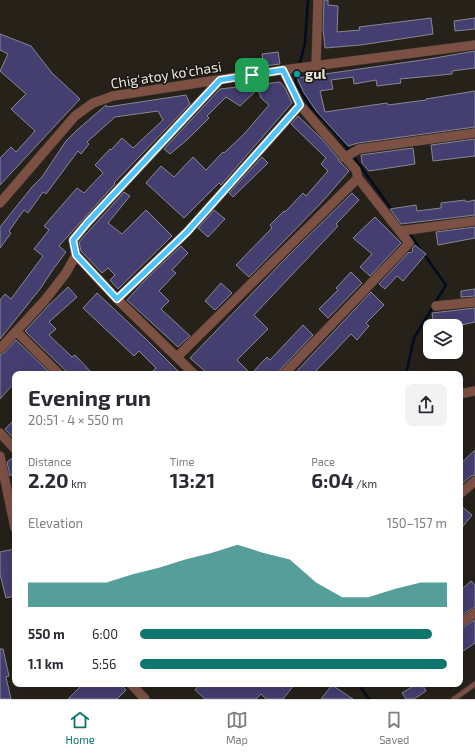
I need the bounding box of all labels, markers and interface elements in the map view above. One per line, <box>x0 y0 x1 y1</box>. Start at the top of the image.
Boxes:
street label: Chig'atoy ko'chasi <box>109 57 223 92</box>
pin <box>235 58 269 92</box>
icon: arrive <box>241 64 263 86</box>
place label: gul <box>305 65 326 82</box>
marker: gul <box>292 69 302 79</box>
map controls <box>423 319 463 359</box>
button: layers <box>423 319 463 359</box>
text: Evening run <box>28 384 151 410</box>
button: share <box>405 384 447 426</box>
text: 20:51 · 4 × 550 m <box>28 412 123 428</box>
text: Distance <box>28 455 71 468</box>
text: Time <box>170 455 194 468</box>
text: Pace <box>311 455 335 468</box>
text: 2.20 <box>28 468 69 492</box>
text: 13:21 <box>170 468 215 492</box>
text: 6:04 <box>311 468 354 492</box>
text: km <box>69 477 86 490</box>
text: /km <box>354 477 377 490</box>
text: Elevation <box>28 515 83 531</box>
text: 150–157 m <box>387 515 447 531</box>
text: 550 m <box>28 626 65 642</box>
text: 6:00 <box>92 626 118 642</box>
text: 1.1 km <box>28 656 63 672</box>
text: 5:56 <box>92 656 116 672</box>
tab: Home <box>66 709 95 746</box>
tab: Map <box>226 709 248 746</box>
tab: Saved <box>379 709 409 746</box>

